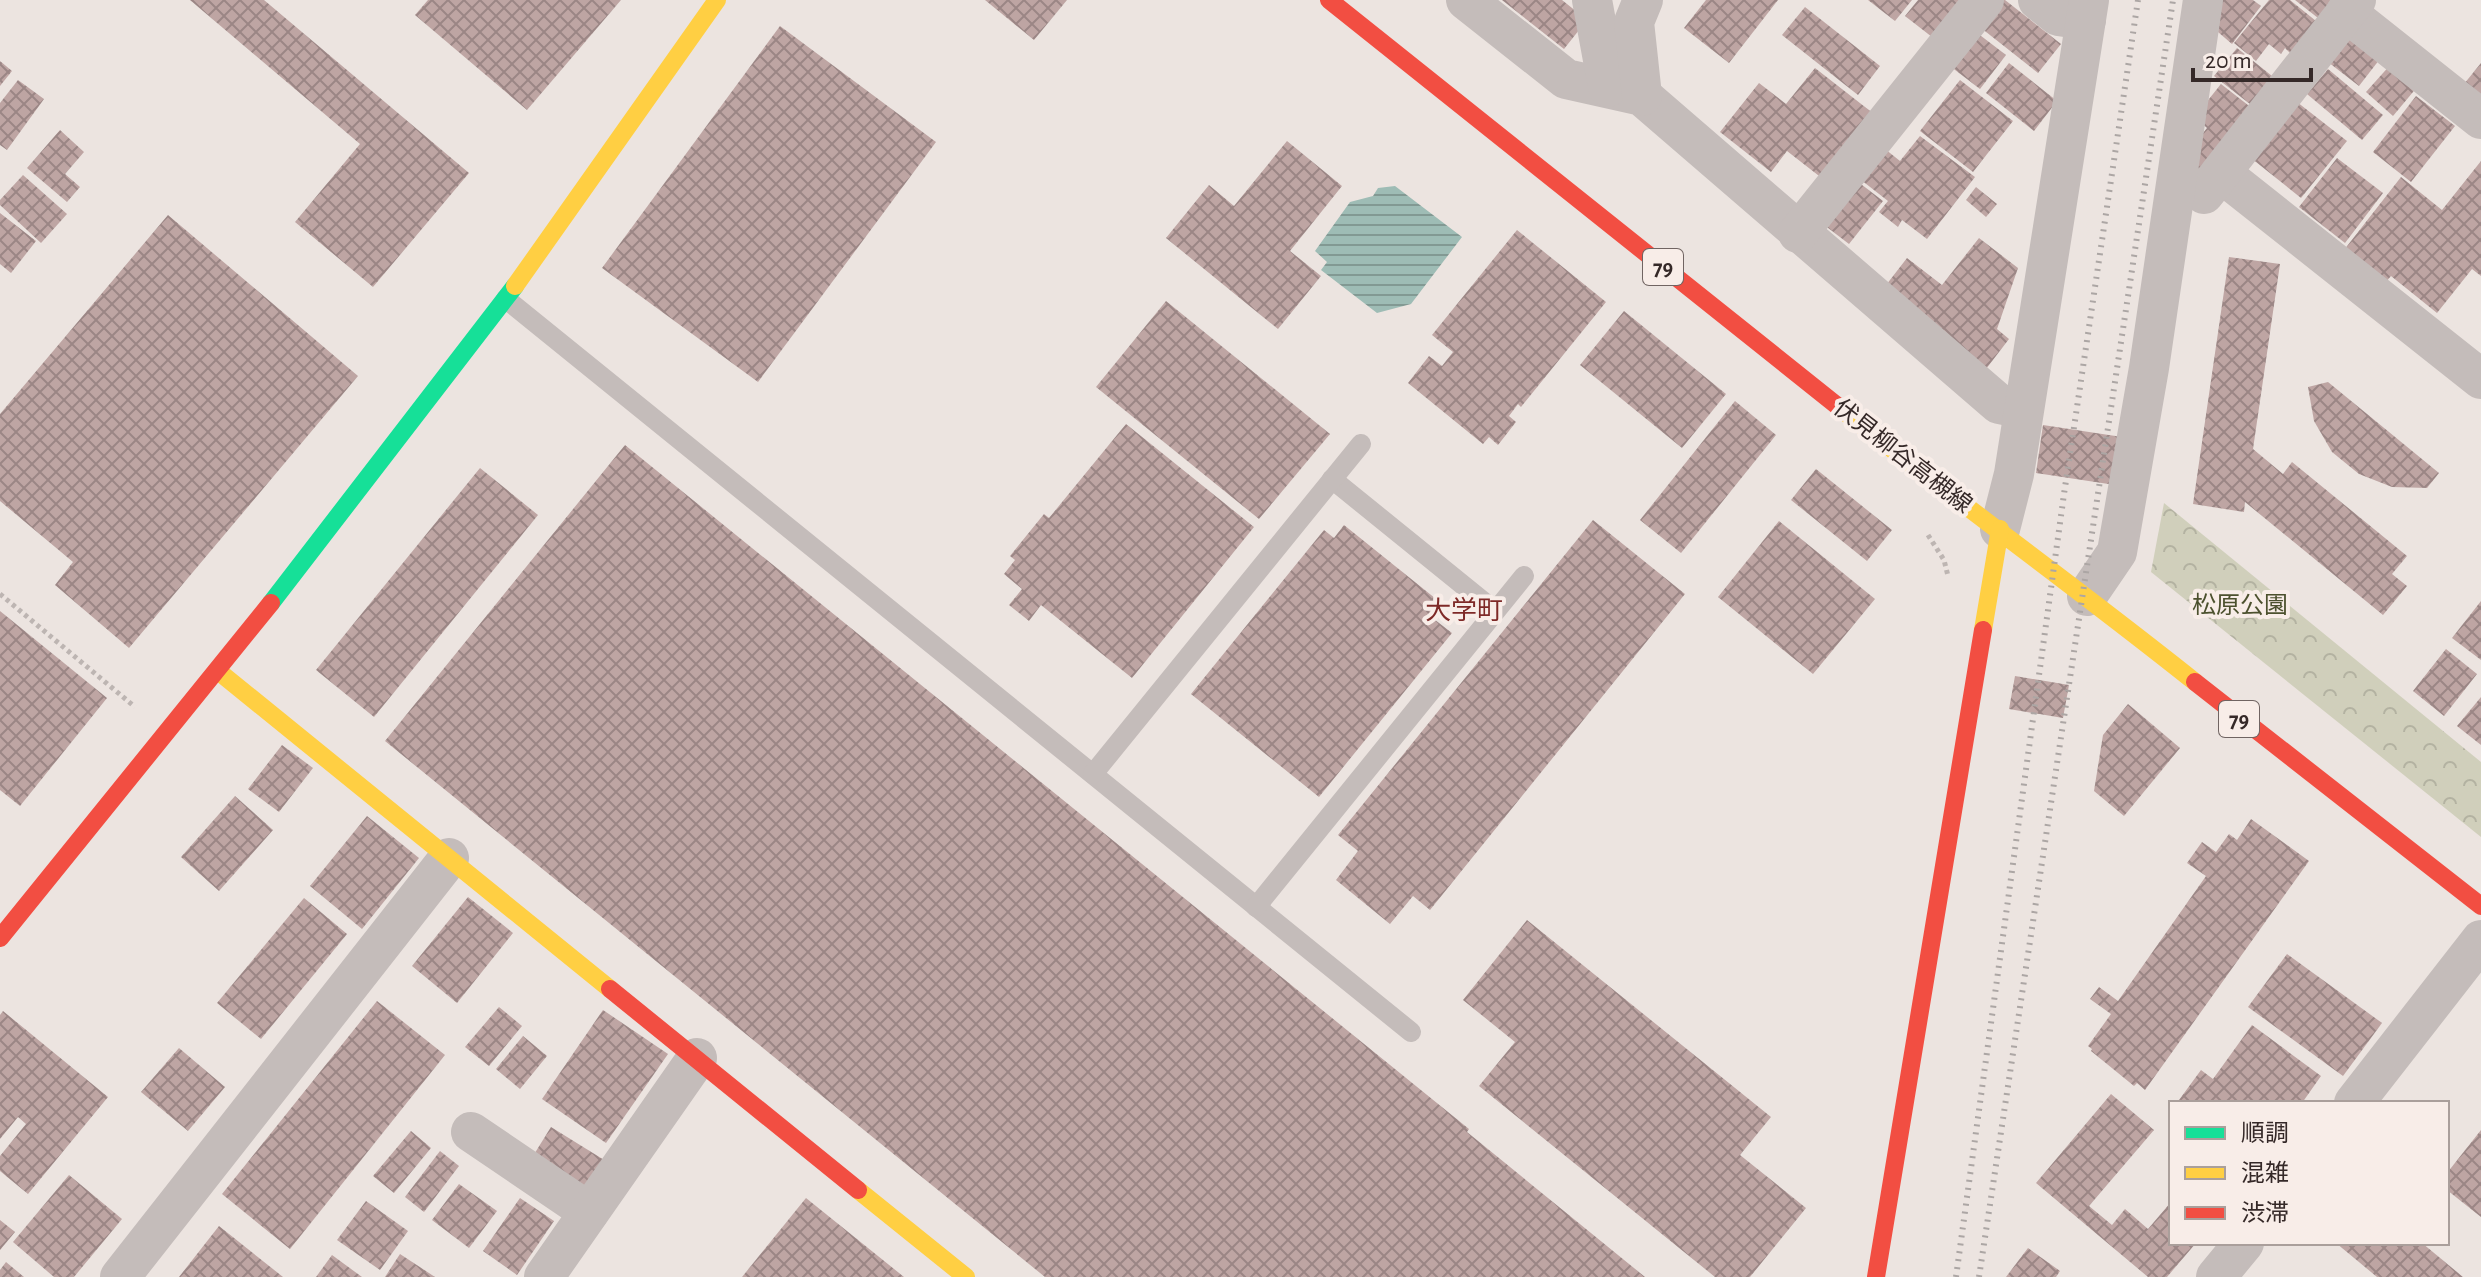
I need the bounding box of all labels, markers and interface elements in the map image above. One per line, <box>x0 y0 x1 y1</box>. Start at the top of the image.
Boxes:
scale bar <box>2193 32 2311 82</box>
text: 20 m <box>2205 49 2252 73</box>
road number: 79 <box>1643 249 1683 285</box>
street label: 伏見柳谷高槻線 <box>1829 394 1977 518</box>
park label: 松原公園 <box>2192 592 2288 618</box>
district label: 大学町 <box>1425 596 1503 624</box>
road number: 79 <box>2219 701 2259 737</box>
legend <box>2169 1101 2449 1245</box>
text: 順調 <box>2241 1121 2289 1146</box>
text: 混雑 <box>2241 1160 2289 1186</box>
text: 渋滞 <box>2241 1200 2289 1226</box>

